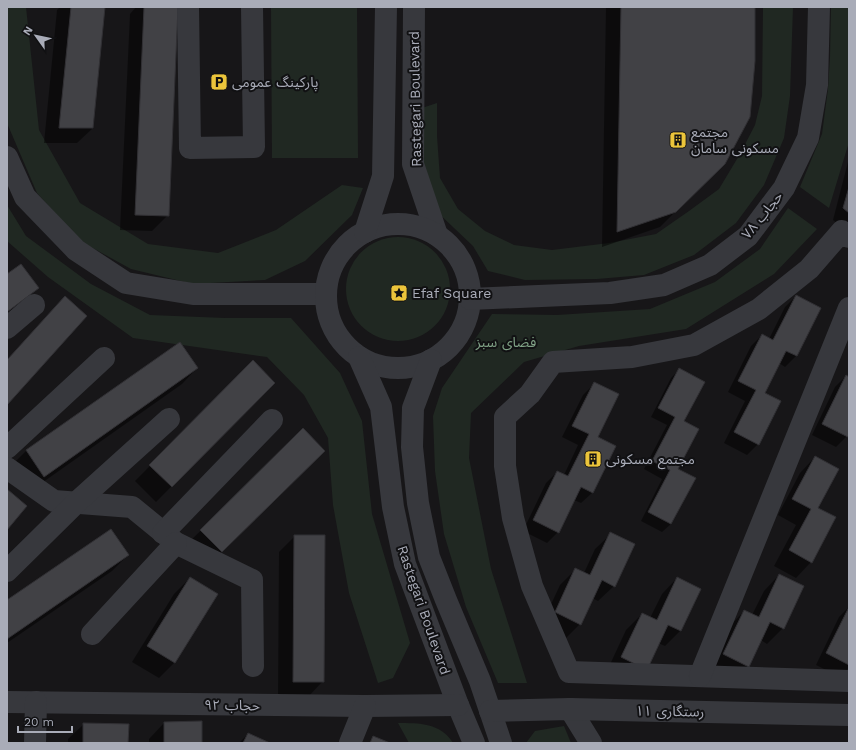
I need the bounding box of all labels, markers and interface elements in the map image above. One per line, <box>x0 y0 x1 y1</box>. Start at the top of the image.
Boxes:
north arrow <box>16 16 56 56</box>
text: N <box>20 24 36 38</box>
street label: Rastegari Boulevard <box>406 31 424 167</box>
parking icon: پارکینگ عمومی <box>209 72 229 92</box>
place label: پارکینگ عمومی <box>232 74 318 92</box>
place label: مجتمع مسکونی سامان <box>691 124 779 157</box>
building icon: مجتمع مسکونی سامان <box>668 130 688 150</box>
street label: حجاب ۷۸ <box>738 188 786 242</box>
place icon: Efaf Square <box>389 283 409 303</box>
place label: Efaf Square <box>412 285 491 301</box>
park label: فضای سبز <box>475 334 536 351</box>
building icon: مجتمع مسکونی <box>583 449 603 469</box>
place label: مجتمع مسکونی <box>606 451 695 470</box>
street label: Rastegari Boulevard <box>394 543 454 677</box>
street label: حجاب ۹۲ <box>204 697 260 714</box>
street label: رستگاری ۱۱ <box>636 702 704 721</box>
scale bar <box>18 708 72 734</box>
text: 20 m <box>24 715 54 729</box>

